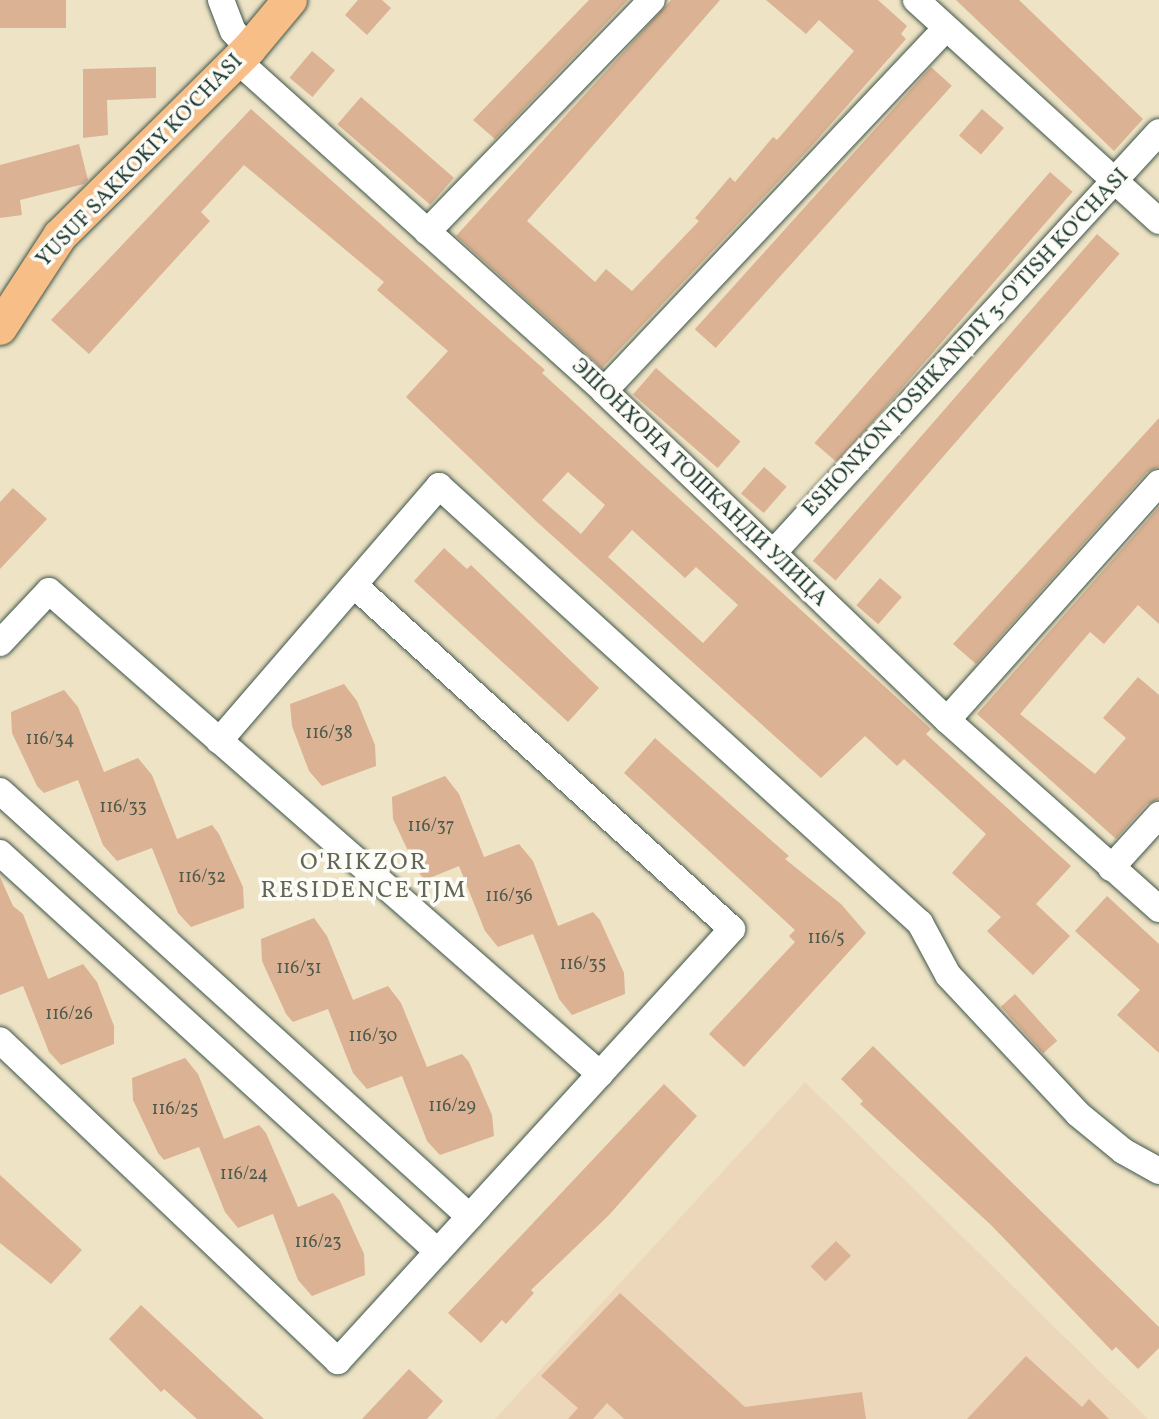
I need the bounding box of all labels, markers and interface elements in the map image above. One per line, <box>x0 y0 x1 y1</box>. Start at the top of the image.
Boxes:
street label: YUSUF SAKKOKIY KO'CHASI <box>31 49 249 273</box>
street label: ESHONXON TOSHKANDIY 3-O'TISH KO'CHASI <box>797 163 1135 523</box>
street label: ЭШОНХОНА ТОШКАНДИ УЛИЦА <box>565 353 833 613</box>
house number: 116/38 <box>305 723 353 745</box>
house number: 116/34 <box>25 729 75 751</box>
house number: 116/33 <box>99 797 147 819</box>
house number: 116/37 <box>407 816 455 838</box>
district label: O'RIKZOR RESIDENCE TJM <box>260 850 468 906</box>
house number: 116/32 <box>178 867 226 889</box>
house number: 116/36 <box>485 886 533 908</box>
house number: 116/5 <box>807 928 845 950</box>
house number: 116/35 <box>560 954 606 976</box>
house number: 116/31 <box>276 958 322 980</box>
house number: 116/26 <box>45 1004 93 1026</box>
house number: 116/30 <box>349 1026 397 1048</box>
house number: 116/29 <box>428 1096 476 1118</box>
house number: 116/25 <box>151 1099 199 1121</box>
house number: 116/24 <box>220 1164 268 1186</box>
house number: 116/23 <box>294 1232 342 1254</box>

